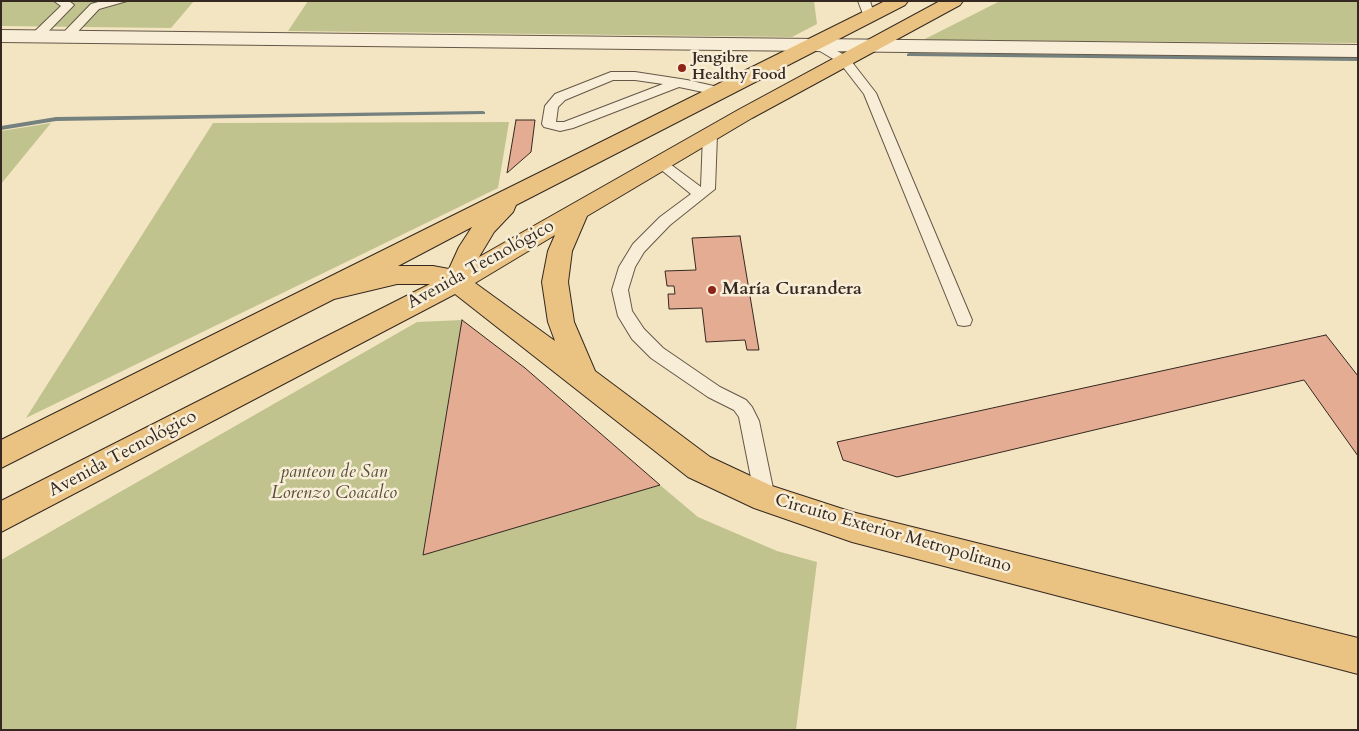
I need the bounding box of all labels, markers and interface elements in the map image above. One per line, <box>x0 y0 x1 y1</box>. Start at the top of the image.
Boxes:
place label: Jengibre Healthy Food <box>692 50 786 85</box>
marker: Jengibre Healthy Food <box>676 62 688 74</box>
street label: Avenida Tecnológico <box>404 216 558 314</box>
place label: María Curandera <box>722 279 862 301</box>
marker: María Curandera <box>706 284 718 296</box>
street label: Avenida Tecnológico <box>45 406 201 502</box>
park label: panteon de San Lorenzo Coacalco <box>271 462 397 504</box>
street label: Circuito Exterior Metropolitano <box>772 490 1014 578</box>

